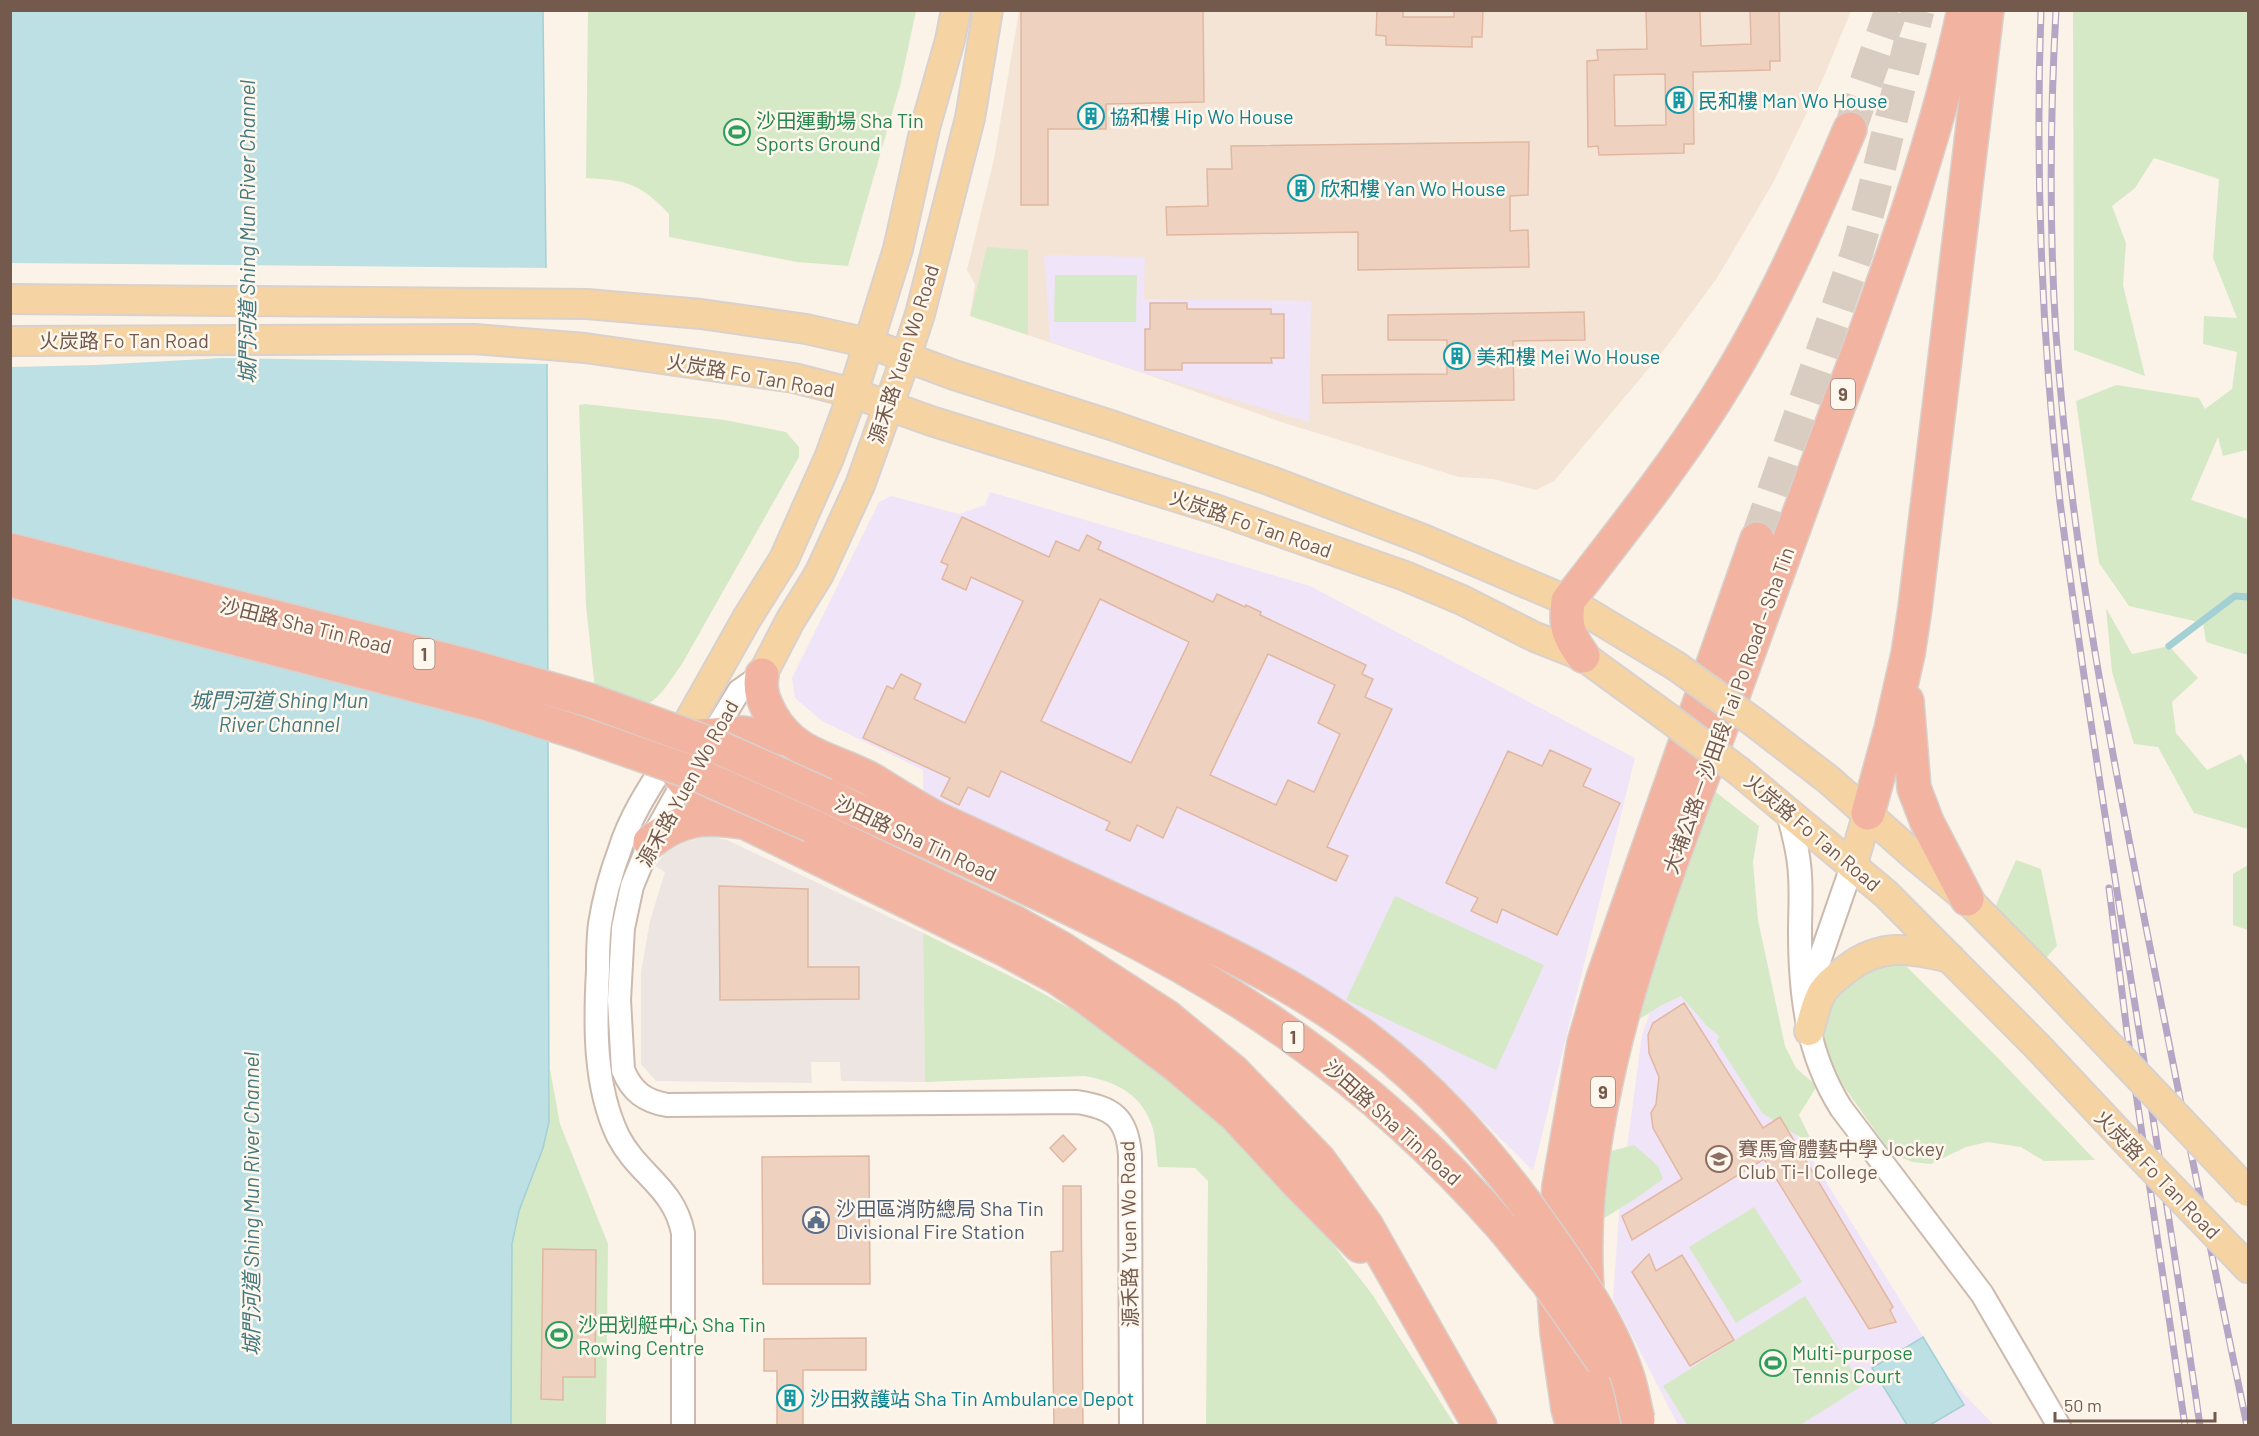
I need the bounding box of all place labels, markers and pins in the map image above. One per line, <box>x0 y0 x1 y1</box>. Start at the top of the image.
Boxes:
building icon: 民和樓 Man Wo House <box>1664 85 1694 115</box>
place label: 民和樓 Man Wo House <box>1698 88 1888 112</box>
building icon: 協和樓 Hip Wo House <box>1076 101 1106 131</box>
place label: 協和樓 Hip Wo House <box>1110 104 1294 128</box>
place label: 沙田運動場 Sha Tin Sports Ground <box>756 108 924 155</box>
sports icon: 沙田運動場 Sha Tin Sports Ground <box>722 117 752 147</box>
building icon: 欣和樓 Yan Wo House <box>1286 173 1316 203</box>
place label: 欣和樓 Yan Wo House <box>1320 176 1506 200</box>
building icon: 美和樓 Mei Wo House <box>1442 341 1472 371</box>
place label: 美和樓 Mei Wo House <box>1476 344 1661 368</box>
place label: 賽馬會體藝中學 Jockey Club Ti-I College <box>1738 1136 1944 1183</box>
school or university icon: 賽馬會體藝中學 Jockey Club Ti-I College <box>1704 1144 1734 1174</box>
place label: 沙田區消防總局 Sha Tin Divisional Fire Station <box>836 1196 1044 1243</box>
public building icon: 沙田區消防總局 Sha Tin Divisional Fire Station <box>801 1205 831 1235</box>
place label: 沙田划艇中心 Sha Tin Rowing Centre <box>578 1312 766 1359</box>
sports icon: 沙田划艇中心 Sha Tin Rowing Centre <box>544 1320 574 1350</box>
place label: Multi-purpose Tennis Court <box>1792 1340 1913 1387</box>
sports icon: Multi-purpose Tennis Court <box>1758 1348 1788 1378</box>
building icon: 沙田救護站 Sha Tin Ambulance Depot <box>775 1383 805 1413</box>
place label: 沙田救護站 Sha Tin Ambulance Depot <box>810 1386 1134 1410</box>

